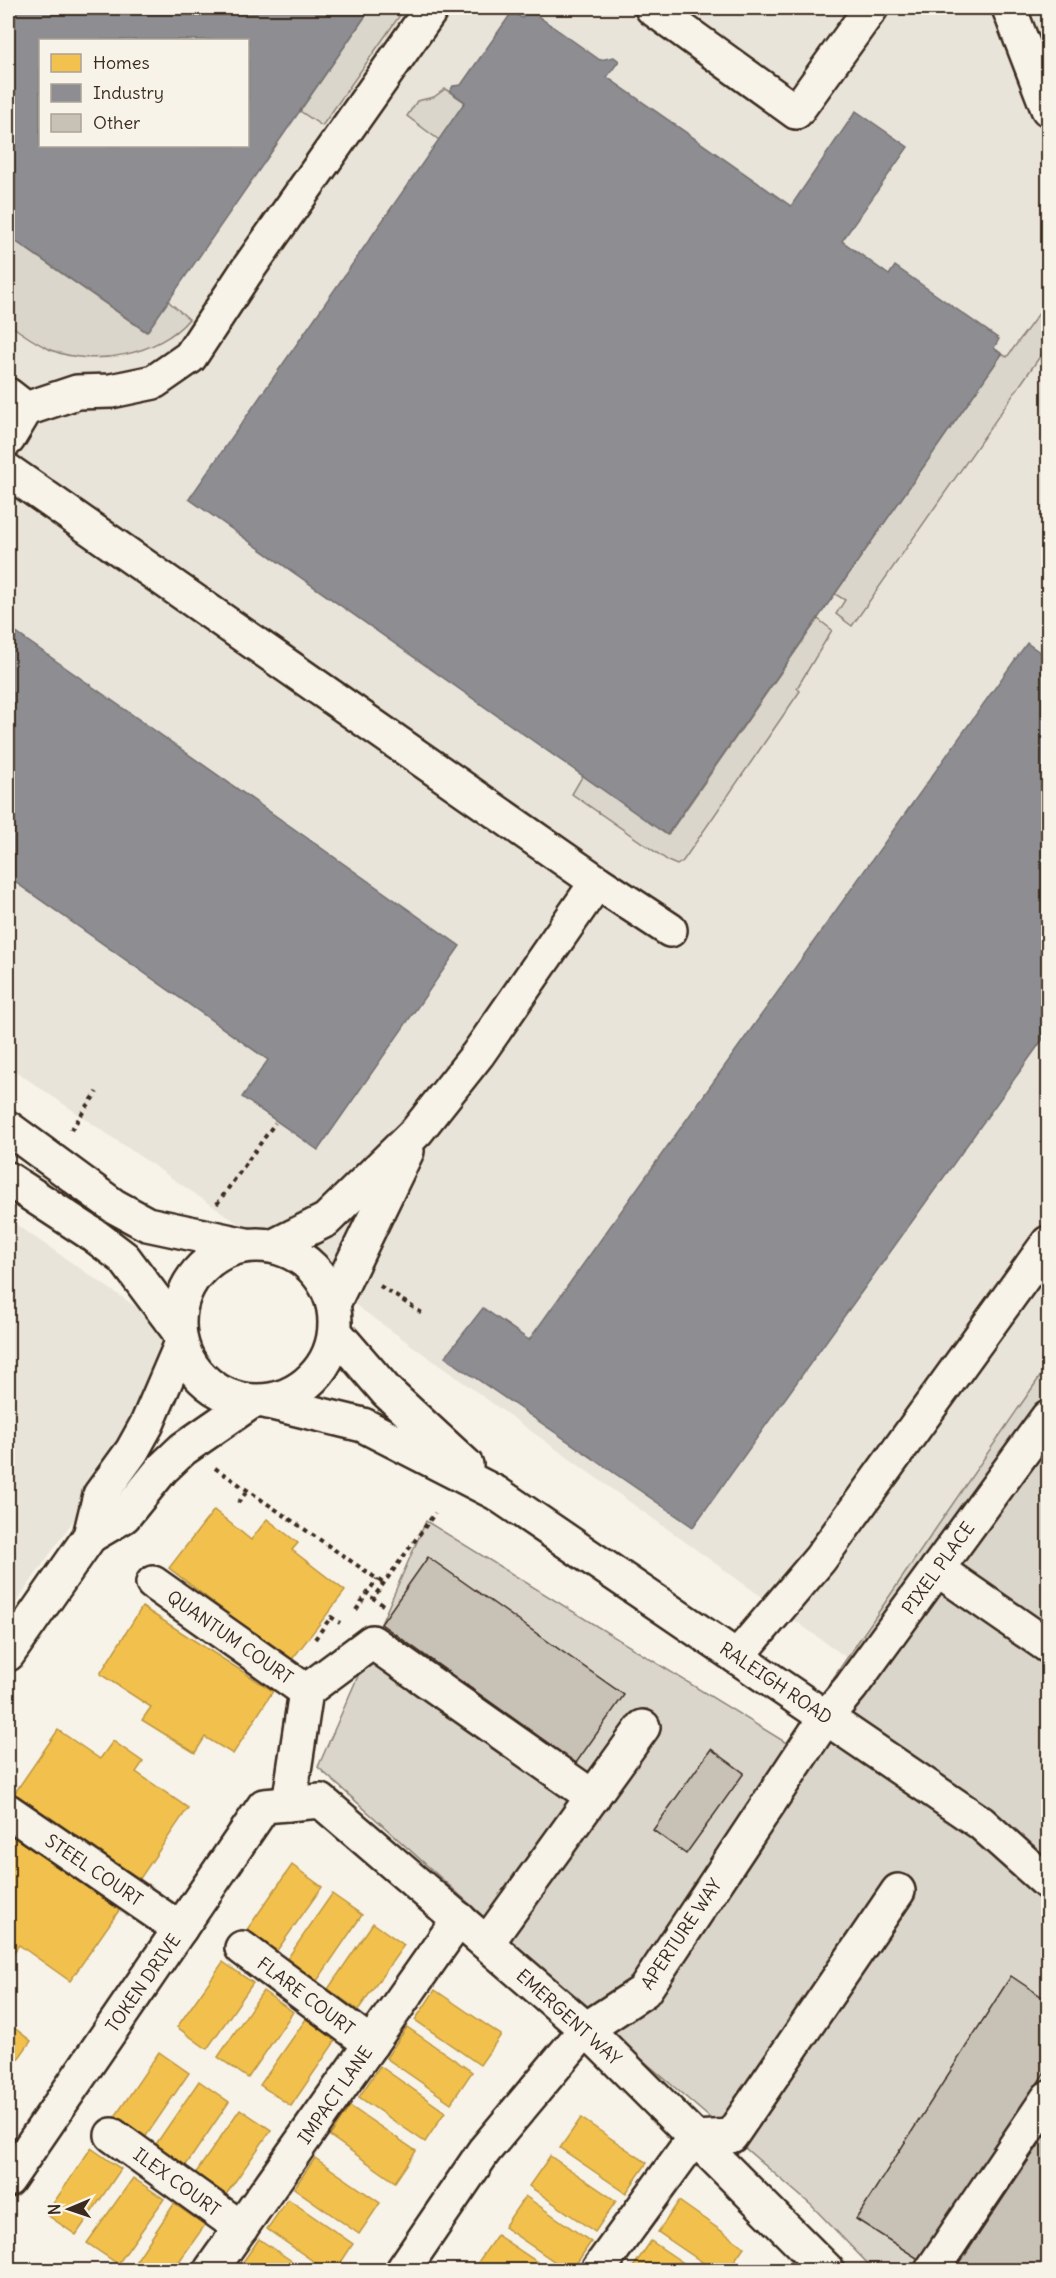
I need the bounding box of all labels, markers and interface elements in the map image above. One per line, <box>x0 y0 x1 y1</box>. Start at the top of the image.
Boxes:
legend <box>39 39 249 147</box>
text: Homes <box>93 51 150 74</box>
text: Industry <box>93 81 164 104</box>
text: Other <box>93 111 141 134</box>
street label: PIXEL PLACE <box>897 1517 979 1619</box>
street label: QUANTUM COURT <box>163 1585 297 1689</box>
street label: RALEIGH ROAD <box>715 1637 837 1729</box>
street label: STEEL COURT <box>41 1829 147 1911</box>
street label: APERTURE WAY <box>635 1874 727 1994</box>
street label: TOKEN DRIVE <box>101 1929 185 2037</box>
street label: FLARE COURT <box>253 1952 359 2040</box>
street label: EMERGENT WAY <box>512 1964 626 2070</box>
street label: IMPACT LANE <box>293 2042 377 2148</box>
street label: ILEX COURT <box>129 2143 225 2221</box>
north arrow <box>39 2179 99 2239</box>
text: N <box>44 2204 64 2215</box>

